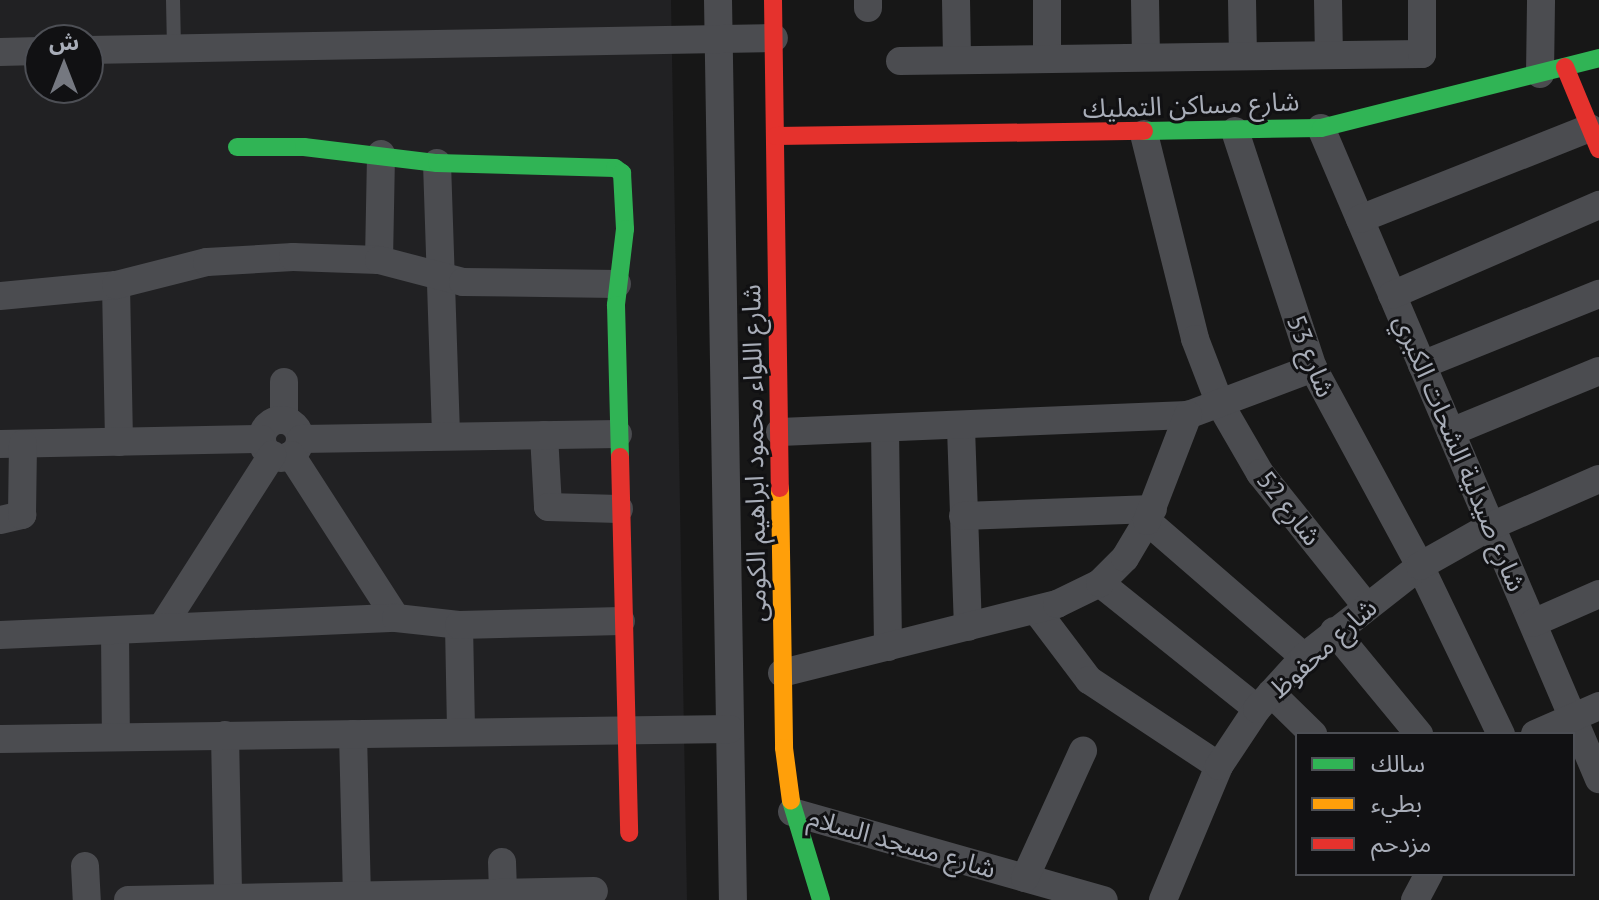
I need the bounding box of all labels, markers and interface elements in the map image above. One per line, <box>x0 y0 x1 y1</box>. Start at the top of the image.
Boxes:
north arrow <box>24 24 104 104</box>
text: ش <box>49 28 79 56</box>
street label: شارع مساكن التمليك <box>1082 86 1300 124</box>
street label: شارع اللواء محمود ابراهيم الكومى <box>735 284 773 622</box>
street label: شارع 53 <box>1280 310 1342 402</box>
street label: شارع صيدلية الشحات الكبري <box>1387 310 1533 596</box>
street label: شارع 52 <box>1250 465 1328 551</box>
street label: شارع محفوظ <box>1263 592 1383 704</box>
legend <box>1295 732 1575 876</box>
text: سالك <box>1371 748 1425 779</box>
text: بطيء <box>1371 788 1422 819</box>
street label: شارع مسجد السلام <box>805 801 999 885</box>
text: مزدحم <box>1371 828 1431 859</box>

